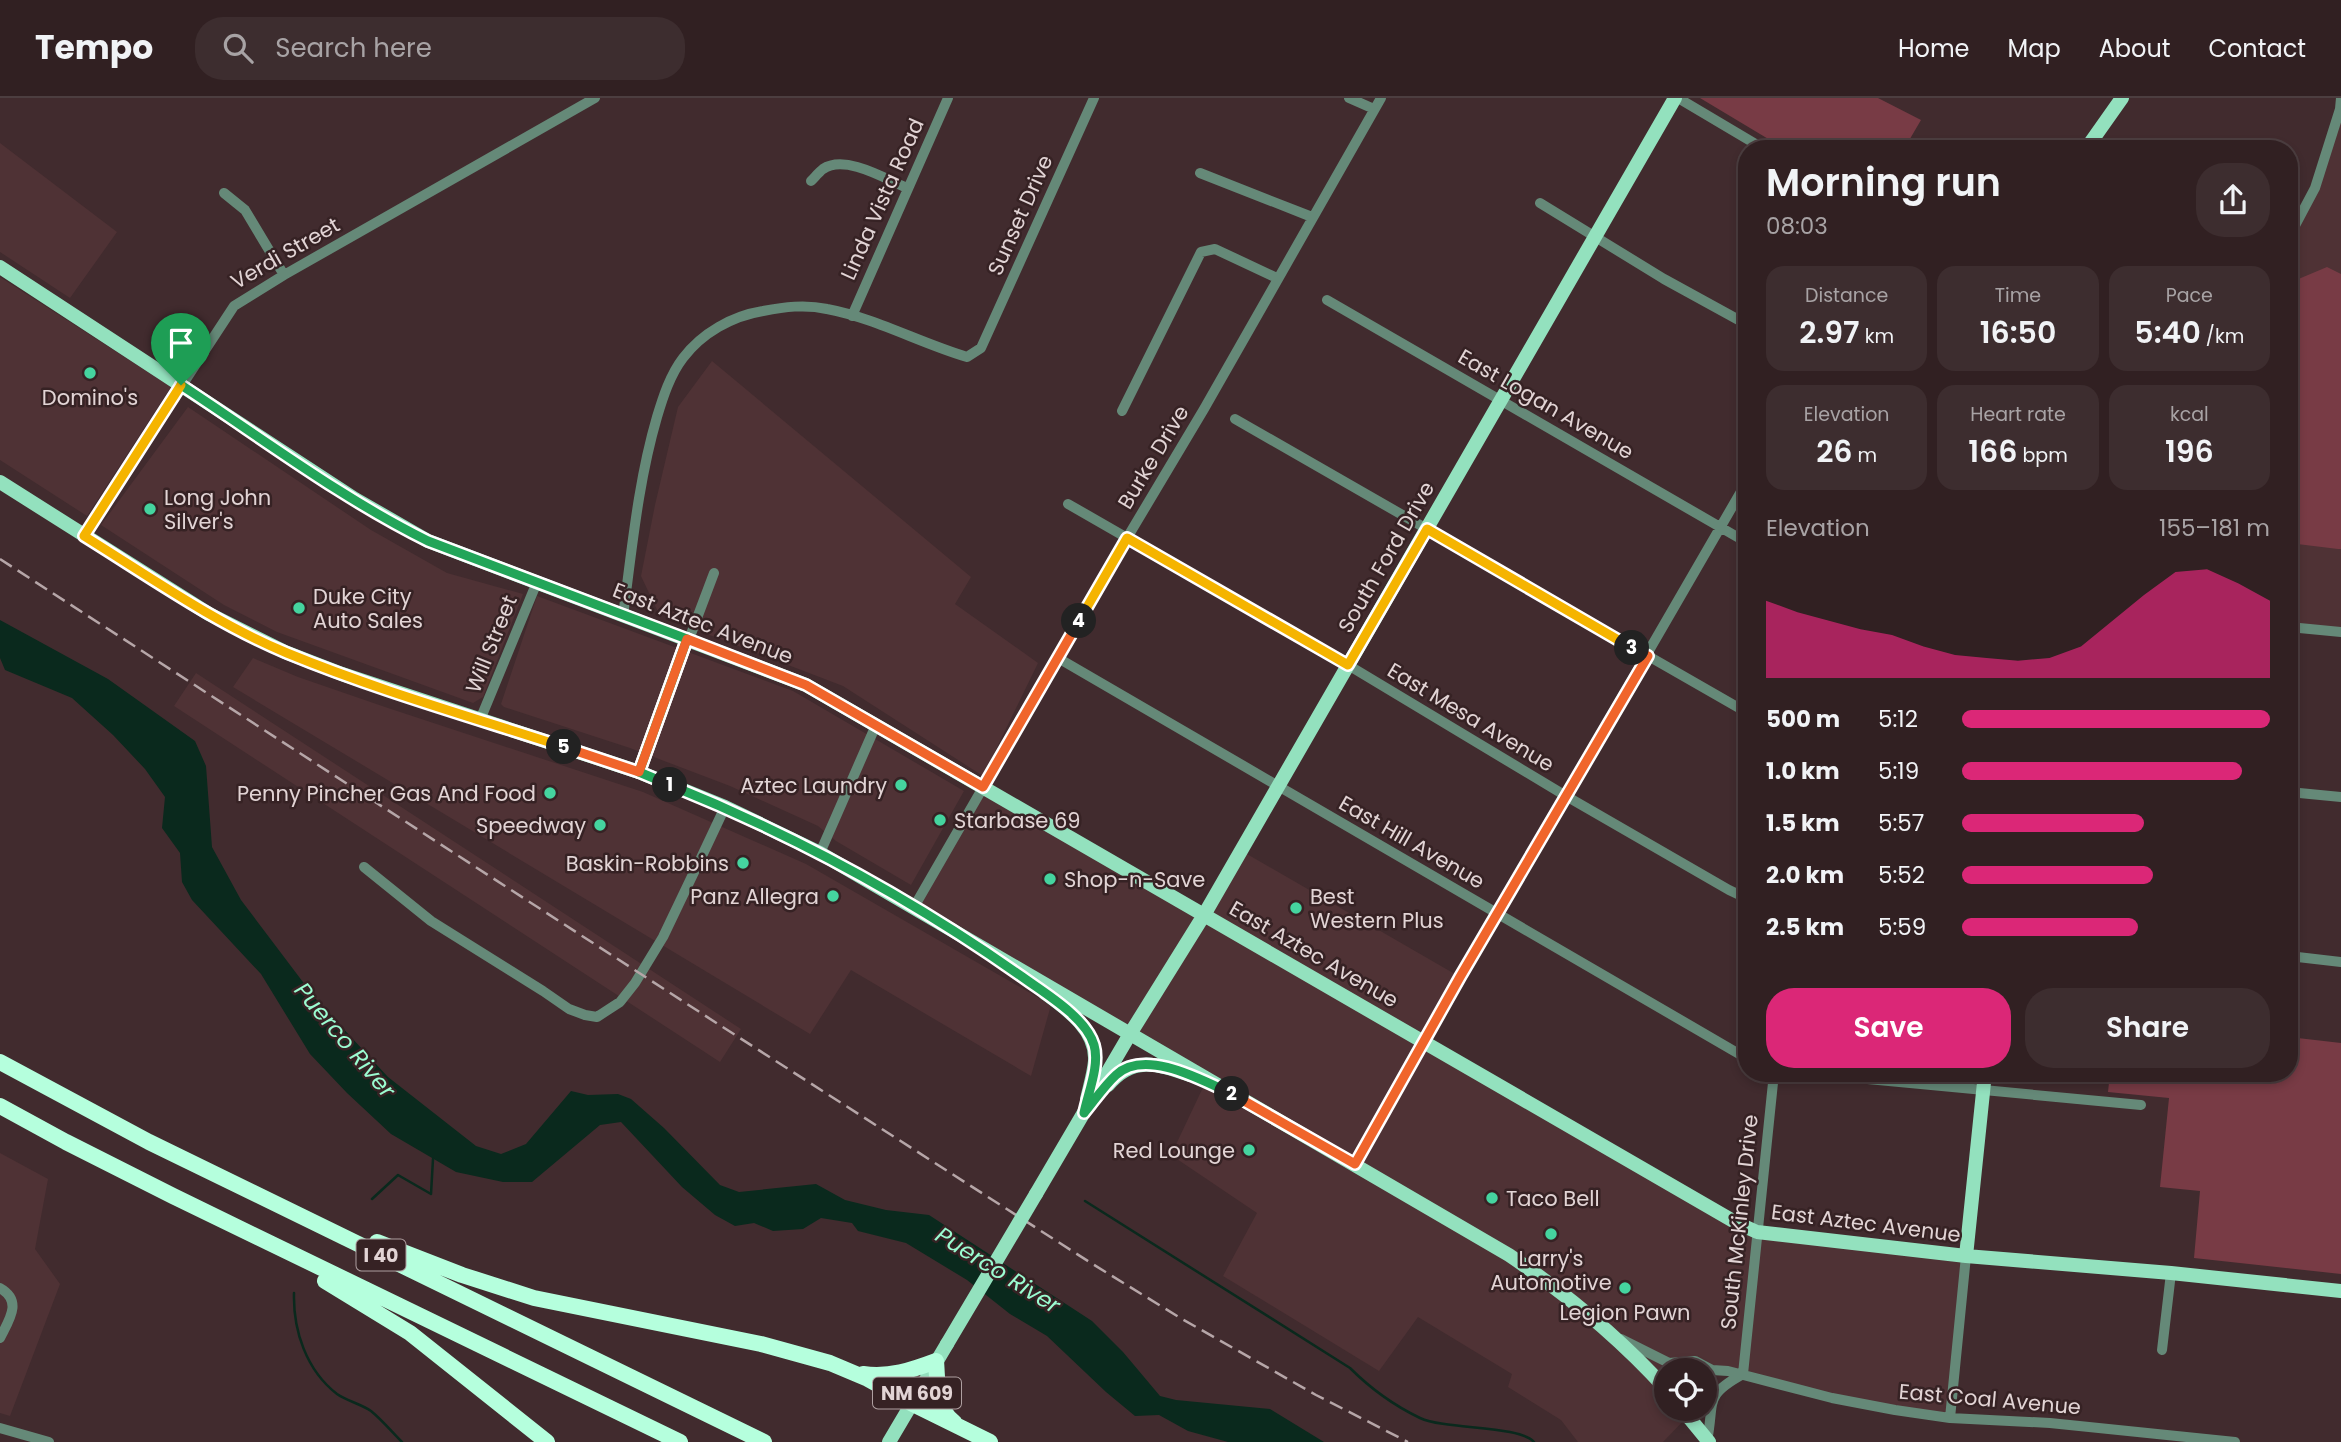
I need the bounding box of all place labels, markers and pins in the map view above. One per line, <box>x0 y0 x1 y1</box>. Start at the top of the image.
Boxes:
pin <box>151 313 211 385</box>
marker: Domino's <box>82 365 98 381</box>
place label: Domino's <box>42 383 138 412</box>
place label: Long John Silver's <box>164 483 271 536</box>
marker: Long John Silver's <box>142 501 158 517</box>
place label: Duke City Auto Sales <box>313 582 423 635</box>
marker: Duke City Auto Sales <box>291 600 307 616</box>
pin: 4 <box>1062 603 1096 638</box>
pin: 3 <box>1614 630 1650 666</box>
pin: 5 <box>546 730 582 764</box>
pin: 1 <box>652 768 688 802</box>
place label: Aztec Laundry <box>740 771 887 800</box>
marker: Aztec Laundry <box>893 777 909 793</box>
place label: Penny Pincher Gas And Food <box>237 779 536 808</box>
marker: Penny Pincher Gas And Food <box>542 785 558 801</box>
place label: Starbase 69 <box>954 806 1081 835</box>
place label: Speedway <box>476 811 586 840</box>
marker: Starbase 69 <box>932 812 948 828</box>
marker: Speedway <box>592 817 608 833</box>
place label: Baskin-Robbins <box>566 849 729 878</box>
marker: Baskin-Robbins <box>735 855 751 871</box>
place label: Shop-n-Save <box>1064 865 1205 894</box>
marker: Shop-n-Save <box>1042 871 1058 887</box>
place label: Panz Allegra <box>690 882 819 911</box>
place label: Best Western Plus <box>1310 882 1444 935</box>
marker: Panz Allegra <box>825 888 841 904</box>
marker: Best Western Plus <box>1288 900 1304 916</box>
pin: 2 <box>1214 1076 1250 1112</box>
place label: Red Lounge <box>1113 1136 1235 1165</box>
marker: Red Lounge <box>1241 1142 1257 1158</box>
place label: Taco Bell <box>1506 1184 1600 1213</box>
marker: Taco Bell <box>1484 1190 1500 1206</box>
marker: Larry's Automotive <box>1543 1226 1559 1242</box>
place label: Larry's Automotive <box>1490 1244 1612 1297</box>
marker: Legion Pawn <box>1617 1280 1633 1296</box>
place label: Legion Pawn <box>1560 1298 1690 1327</box>

